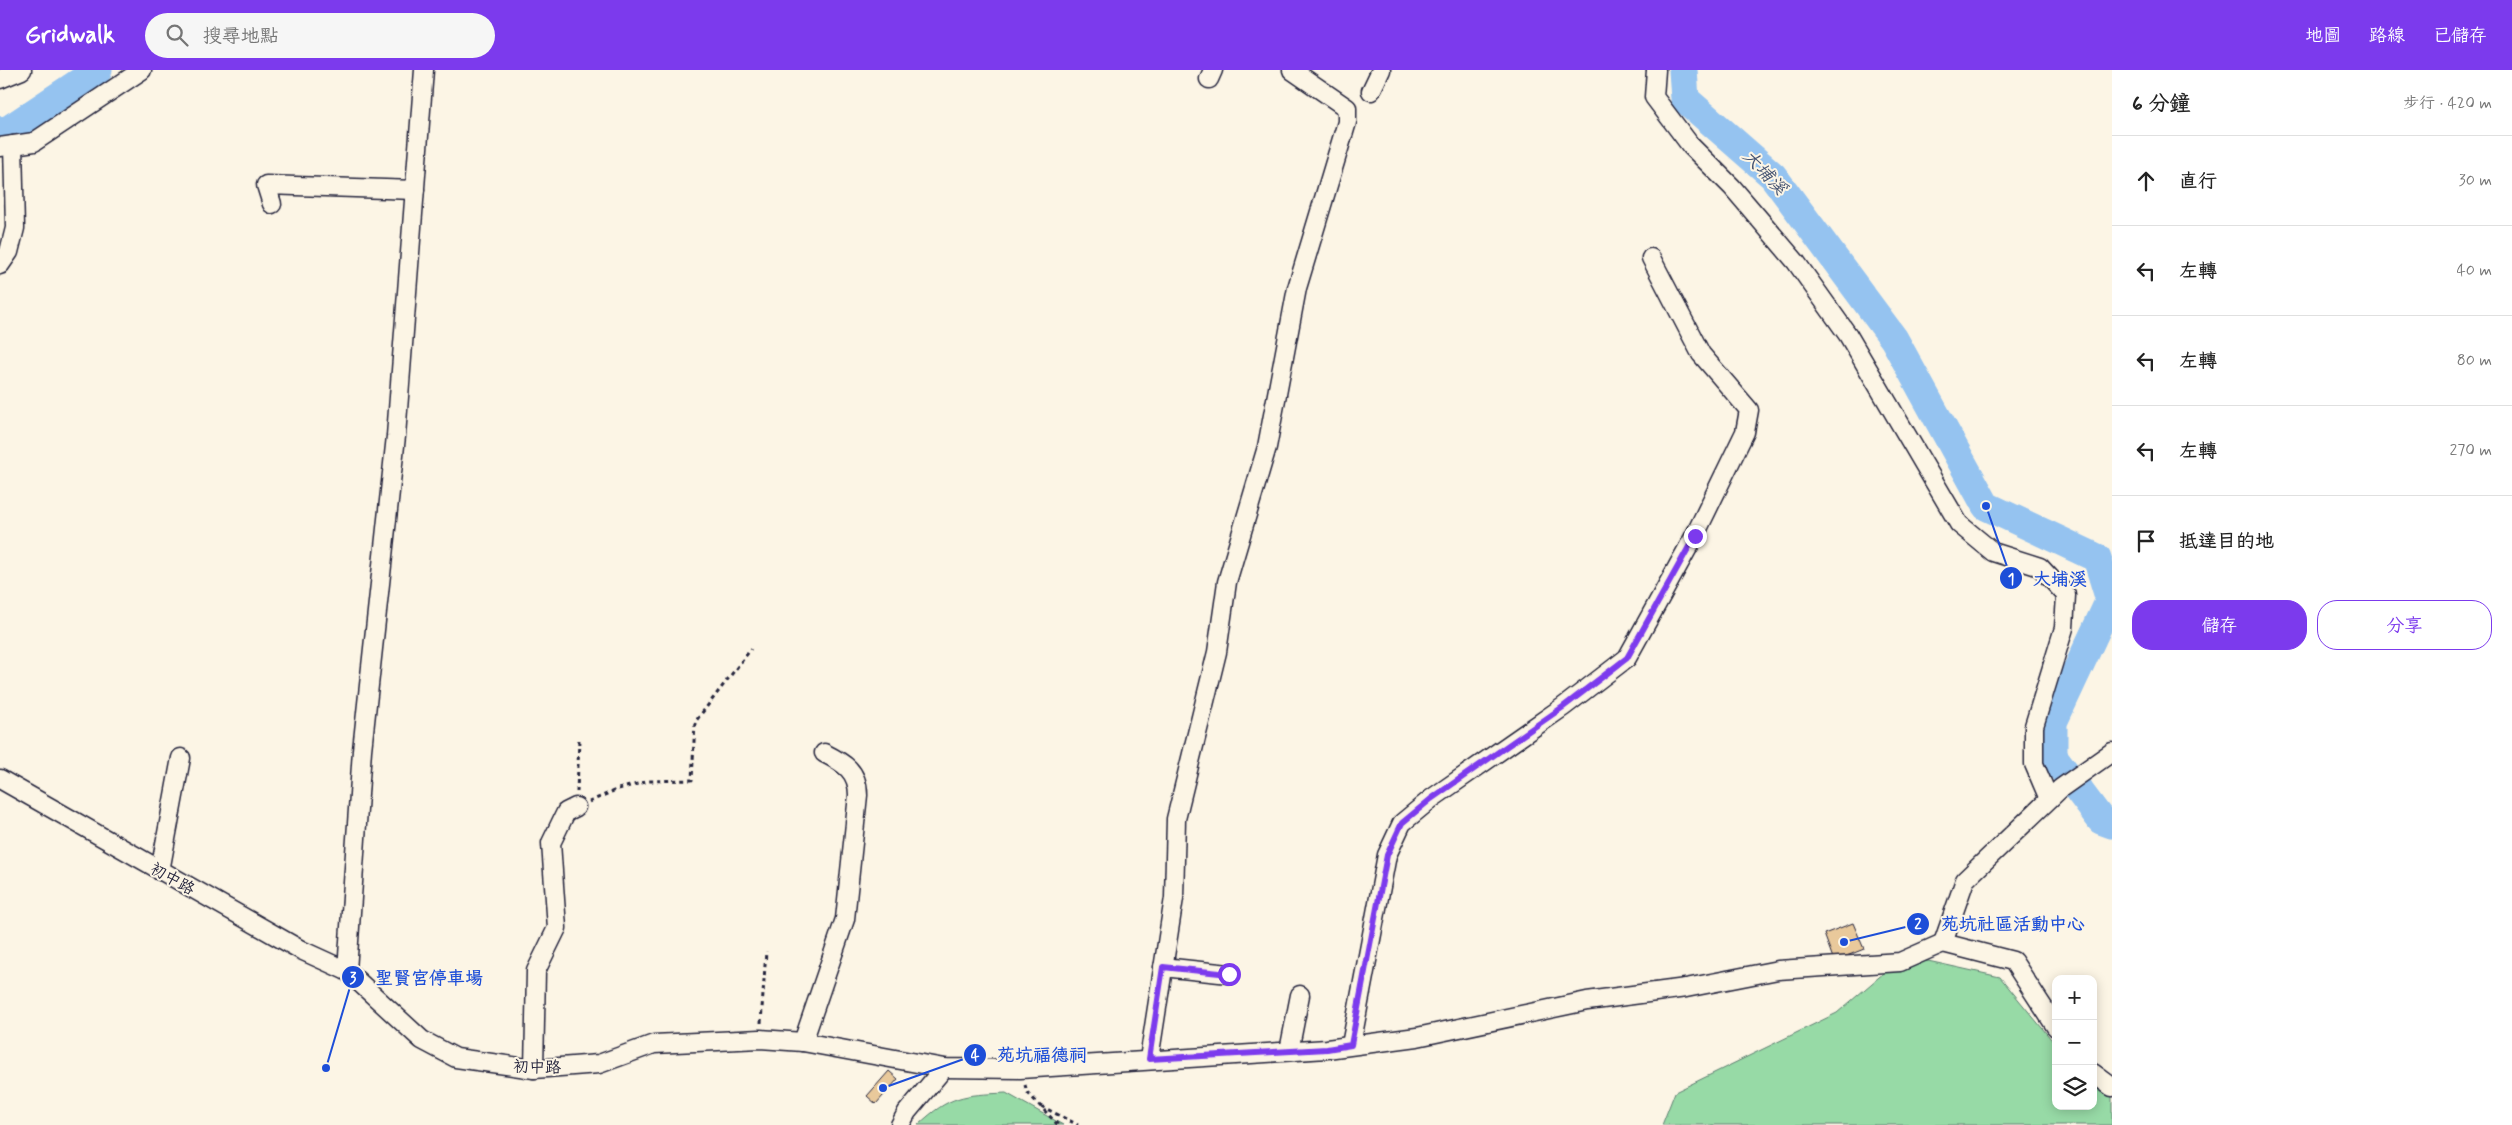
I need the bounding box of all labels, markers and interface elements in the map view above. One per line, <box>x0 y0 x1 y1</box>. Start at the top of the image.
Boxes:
search box <box>145 13 495 58</box>
text: Gridwalk <box>25 20 115 51</box>
icon: search <box>163 21 191 49</box>
text: 搜尋地點 <box>203 24 279 49</box>
text: 地圖 <box>2305 24 2341 48</box>
text: 路線 <box>2369 24 2405 48</box>
text: 已儲存 <box>2433 24 2487 48</box>
text: 6 分鐘 <box>2132 90 2190 118</box>
text: 步行 · 420 m <box>2403 93 2492 114</box>
water label: 大埔溪 <box>1737 145 1792 201</box>
icon: ahead <box>2132 167 2160 195</box>
text: 直行 <box>2179 169 2217 194</box>
text: 30 m <box>2459 170 2492 191</box>
icon: left <box>2132 257 2160 285</box>
text: 左轉 <box>2179 259 2217 284</box>
text: 40 m <box>2456 260 2492 281</box>
icon: left <box>2132 347 2160 375</box>
text: 左轉 <box>2179 349 2217 374</box>
text: 80 m <box>2457 350 2492 371</box>
icon: left <box>2132 437 2160 465</box>
text: 左轉 <box>2179 439 2217 464</box>
text: 270 m <box>2449 440 2492 461</box>
route end <box>1684 525 1707 548</box>
icon: arrive <box>2132 527 2160 555</box>
text: 抵達目的地 <box>2179 529 2274 554</box>
callout: 大埔溪 <box>1998 562 2097 595</box>
text: 大埔溪 <box>2033 568 2087 592</box>
text: 1 <box>2008 570 2014 590</box>
button: 儲存 <box>2132 600 2307 650</box>
button: 分享 <box>2317 600 2492 650</box>
street label: 初中路 <box>146 858 198 900</box>
callout: 苑坑社區活動中心 <box>1906 907 2095 940</box>
text: 苑坑社區活動中心 <box>1941 913 2085 937</box>
text: 2 <box>1914 915 1922 935</box>
callout: 聖賢宮停車場 <box>340 961 493 994</box>
route start <box>1218 963 1241 986</box>
text: 聖賢宮停車場 <box>375 967 483 991</box>
text: 3 <box>350 969 357 989</box>
map controls <box>2052 975 2097 1110</box>
button: + <box>2052 975 2097 1020</box>
button: − <box>2052 1020 2097 1065</box>
callout: 苑坑福德祠 <box>962 1039 1097 1072</box>
text: 苑坑福德祠 <box>997 1044 1087 1068</box>
text: 4 <box>971 1046 980 1066</box>
street label: 初中路 <box>513 1057 561 1078</box>
button: layers <box>2052 1065 2097 1110</box>

